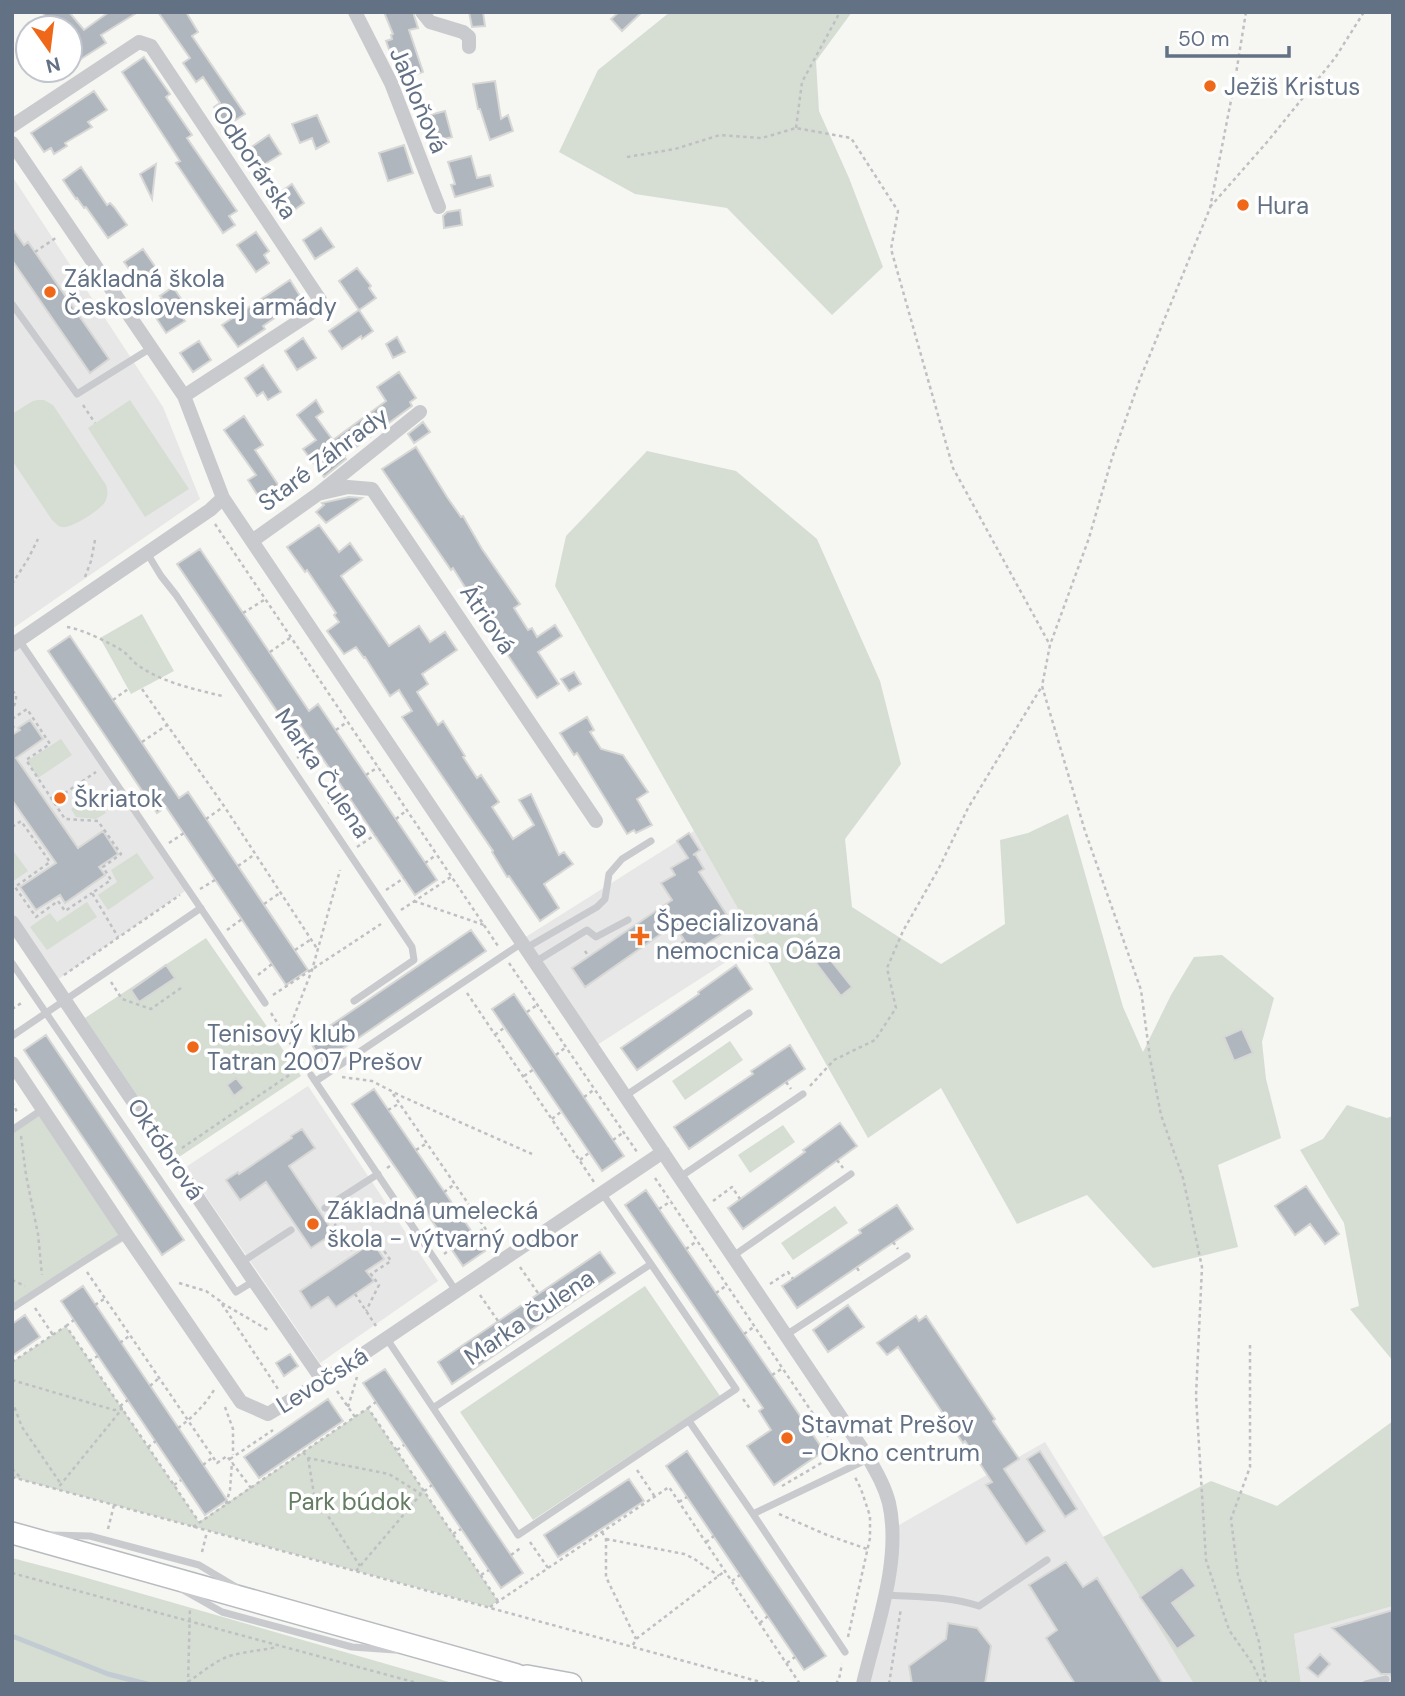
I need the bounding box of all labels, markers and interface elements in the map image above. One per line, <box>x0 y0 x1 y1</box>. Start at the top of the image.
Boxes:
north arrow <box>14 14 84 84</box>
scale bar <box>1167 14 1290 58</box>
text: 50 m <box>1178 25 1229 53</box>
street label: Jabloňová <box>383 42 455 158</box>
text: N <box>43 51 63 79</box>
place label: Ježiš Kristus <box>1224 71 1360 102</box>
marker: Ježiš Kristus <box>1202 78 1218 94</box>
street label: Odborárska <box>206 99 304 225</box>
place label: Hura <box>1257 190 1309 221</box>
marker: Hura <box>1235 197 1251 213</box>
place label: Základná škola Československej armády <box>64 263 337 322</box>
marker: Základná škola Československej armády <box>42 284 58 300</box>
street label: Staré Záhrady <box>252 400 394 518</box>
street label: Átriová <box>453 578 523 660</box>
street label: Marka Čulena <box>268 702 378 844</box>
place label: Škriatok <box>74 783 163 814</box>
marker: Škriatok <box>52 790 68 806</box>
place label: Špecializovaná nemocnica Oáza <box>656 907 841 966</box>
marker: Špecializovaná nemocnica Oáza <box>630 926 650 946</box>
place label: Tenisový klub Tatran 2007 Prešov <box>207 1018 423 1077</box>
marker: Tenisový klub Tatran 2007 Prešov <box>185 1039 201 1055</box>
street label: Októbrová <box>121 1092 211 1206</box>
place label: Základná umelecká škola - výtvarný odbor <box>327 1195 579 1254</box>
marker: Základná umelecká škola - výtvarný odbor <box>305 1216 321 1232</box>
street label: Marka Čulena <box>458 1262 600 1372</box>
street label: Levočská <box>270 1340 374 1420</box>
place label: Stavmat Prešov - Okno centrum <box>801 1409 980 1468</box>
marker: Stavmat Prešov - Okno centrum <box>779 1430 795 1446</box>
park label: Park búdok <box>288 1486 412 1517</box>

